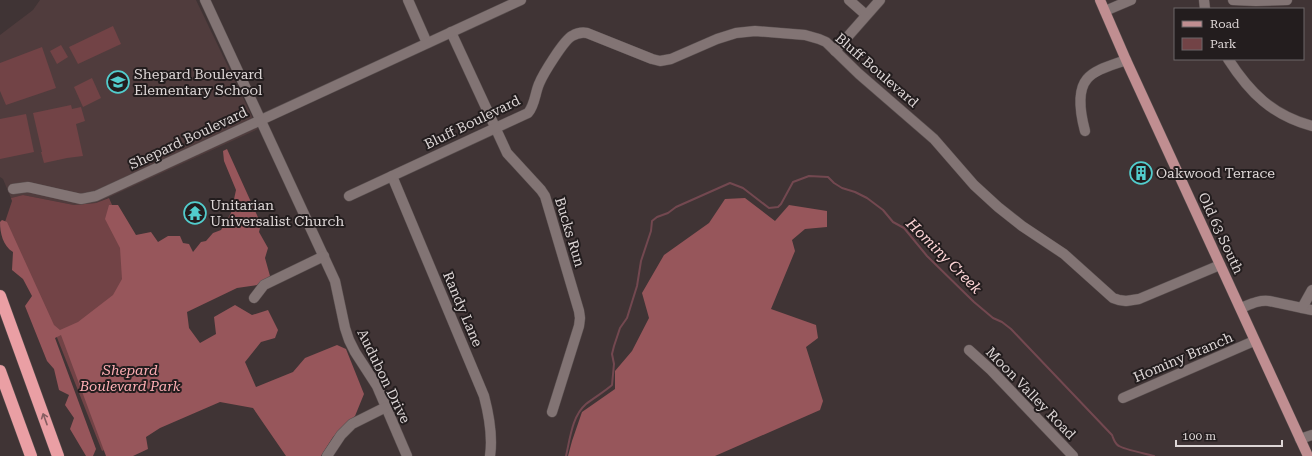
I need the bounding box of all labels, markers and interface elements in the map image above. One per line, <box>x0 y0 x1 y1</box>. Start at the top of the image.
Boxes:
legend <box>1174 8 1304 60</box>
text: Road <box>1210 17 1240 31</box>
street label: Bluff Boulevard <box>832 30 922 110</box>
text: Park <box>1210 37 1237 51</box>
place label: Shepard Boulevard Elementary School <box>134 66 263 98</box>
school or university icon: Shepard Boulevard Elementary School <box>105 69 131 95</box>
street label: Bluff Boulevard <box>421 92 523 152</box>
street label: Shepard Boulevard <box>126 104 250 172</box>
building icon: Oakwood Terrace <box>1128 160 1154 186</box>
place label: Oakwood Terrace <box>1156 165 1275 181</box>
street label: Old 63 South <box>1195 190 1247 276</box>
street label: Bucks Run <box>552 195 588 269</box>
place label: Unitarian Universalist Church <box>210 197 344 229</box>
temple icon: Unitarian Universalist Church <box>182 200 208 226</box>
water label: Hominy Creek <box>902 214 986 298</box>
street label: Randy Lane <box>440 269 486 349</box>
street label: Audubon Drive <box>354 326 414 426</box>
street label: Hominy Branch <box>1131 329 1235 385</box>
street label: Moon Valley Road <box>983 344 1079 442</box>
park label: Shepard Boulevard Park <box>79 362 181 394</box>
one-way arrow <box>41 413 48 426</box>
scale bar <box>1176 422 1282 448</box>
text: 100 m <box>1182 429 1216 443</box>

